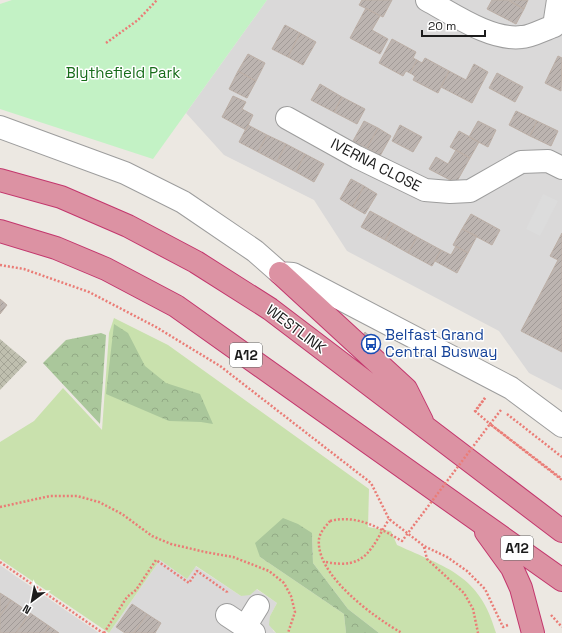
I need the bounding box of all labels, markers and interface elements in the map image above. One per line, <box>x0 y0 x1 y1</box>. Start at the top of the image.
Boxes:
scale bar <box>422 12 485 38</box>
text: 20 m <box>428 18 456 34</box>
park label: Blythefield Park <box>66 63 180 82</box>
street label: IVERNA CLOSE <box>328 134 425 196</box>
street label: WESTLINK <box>263 300 330 357</box>
place label: Belfast Grand Central Busway <box>385 325 497 361</box>
bus stop icon: Belfast Grand Central Busway <box>360 333 382 355</box>
road number: A12 <box>230 343 262 367</box>
road number: A12 <box>501 536 533 560</box>
north arrow <box>12 581 52 621</box>
text: N <box>20 602 34 617</box>

